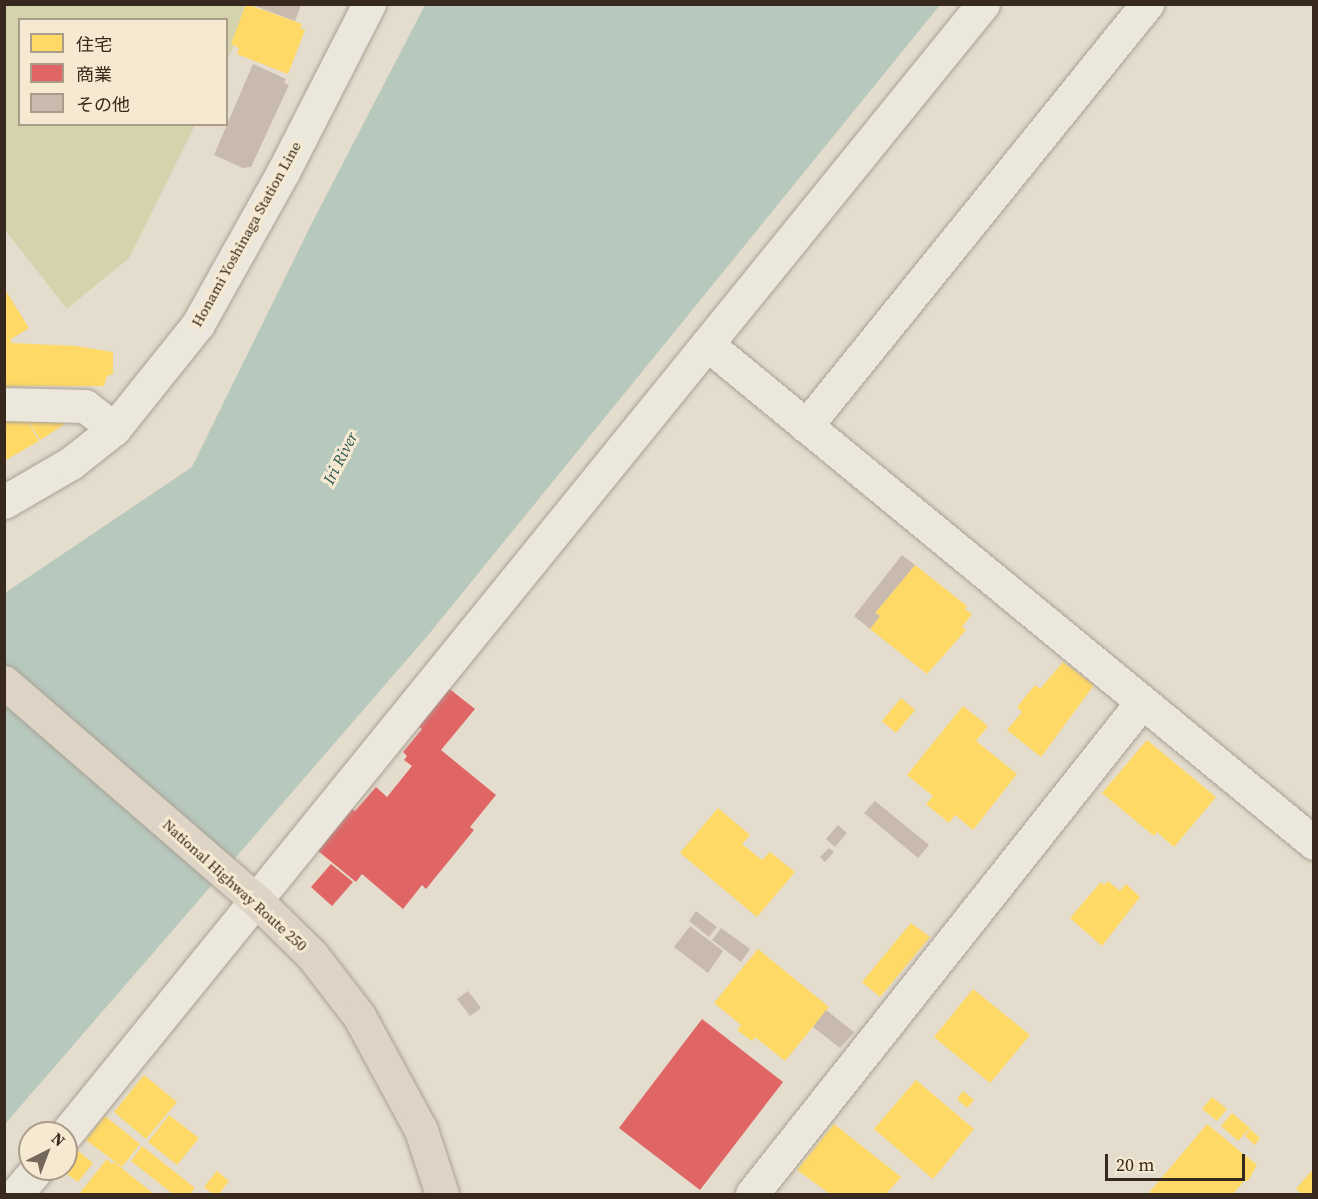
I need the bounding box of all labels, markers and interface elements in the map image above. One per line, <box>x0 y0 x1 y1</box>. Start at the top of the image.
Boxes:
legend <box>18 18 228 126</box>
text: 住宅 <box>76 32 112 57</box>
text: 商業 <box>76 62 112 87</box>
text: その他 <box>76 92 130 117</box>
street label: Honami Yoshinaga Station Line <box>187 138 305 330</box>
water label: Iri River <box>319 429 361 487</box>
street label: National Highway Route 250 <box>159 815 311 955</box>
north arrow <box>18 1121 78 1181</box>
text: N <box>47 1127 70 1151</box>
scale bar <box>1108 1142 1248 1180</box>
text: 20 m <box>1116 1152 1154 1177</box>

